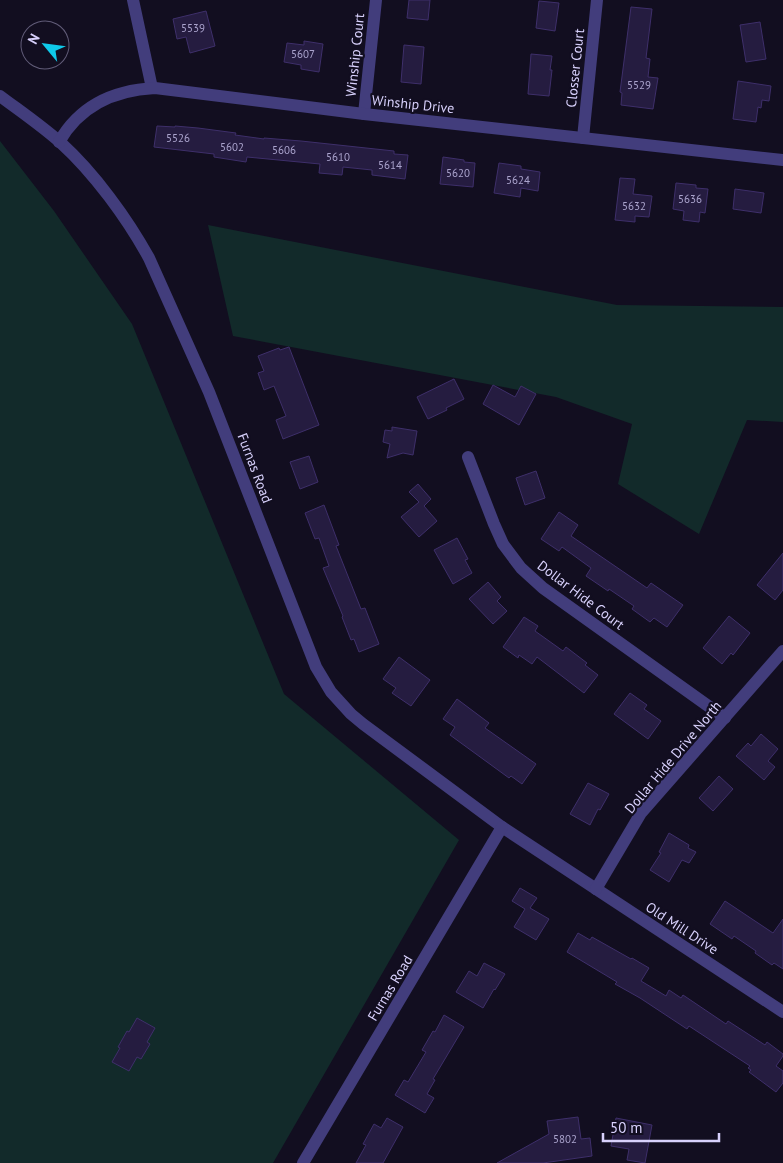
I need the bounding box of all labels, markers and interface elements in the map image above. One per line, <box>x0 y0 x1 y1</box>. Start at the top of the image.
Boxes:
street label: Winship Court <box>342 12 368 98</box>
north arrow <box>20 20 70 70</box>
house number: 5539 <box>181 21 205 35</box>
street label: Closser Court <box>562 27 588 108</box>
text: N <box>24 30 44 47</box>
house number: 5607 <box>291 47 315 61</box>
house number: 5529 <box>627 78 651 92</box>
street label: Winship Drive <box>371 91 455 117</box>
house number: 5526 <box>166 131 190 145</box>
house number: 5602 <box>220 140 244 154</box>
house number: 5606 <box>272 143 296 157</box>
house number: 5610 <box>326 150 350 164</box>
house number: 5614 <box>378 158 402 172</box>
house number: 5620 <box>446 166 470 180</box>
house number: 5624 <box>506 173 530 187</box>
house number: 5636 <box>678 192 702 206</box>
house number: 5632 <box>622 199 646 213</box>
street label: Furnas Road <box>233 431 277 505</box>
street label: Dollar Hide Court <box>534 556 628 634</box>
street label: Dollar Hide Drive North <box>621 697 725 817</box>
street label: Old Mill Drive <box>642 898 722 958</box>
street label: Furnas Road <box>363 952 417 1024</box>
scale bar <box>603 1110 719 1142</box>
text: 50 m <box>610 1118 643 1137</box>
house number: 5802 <box>553 1132 577 1146</box>

